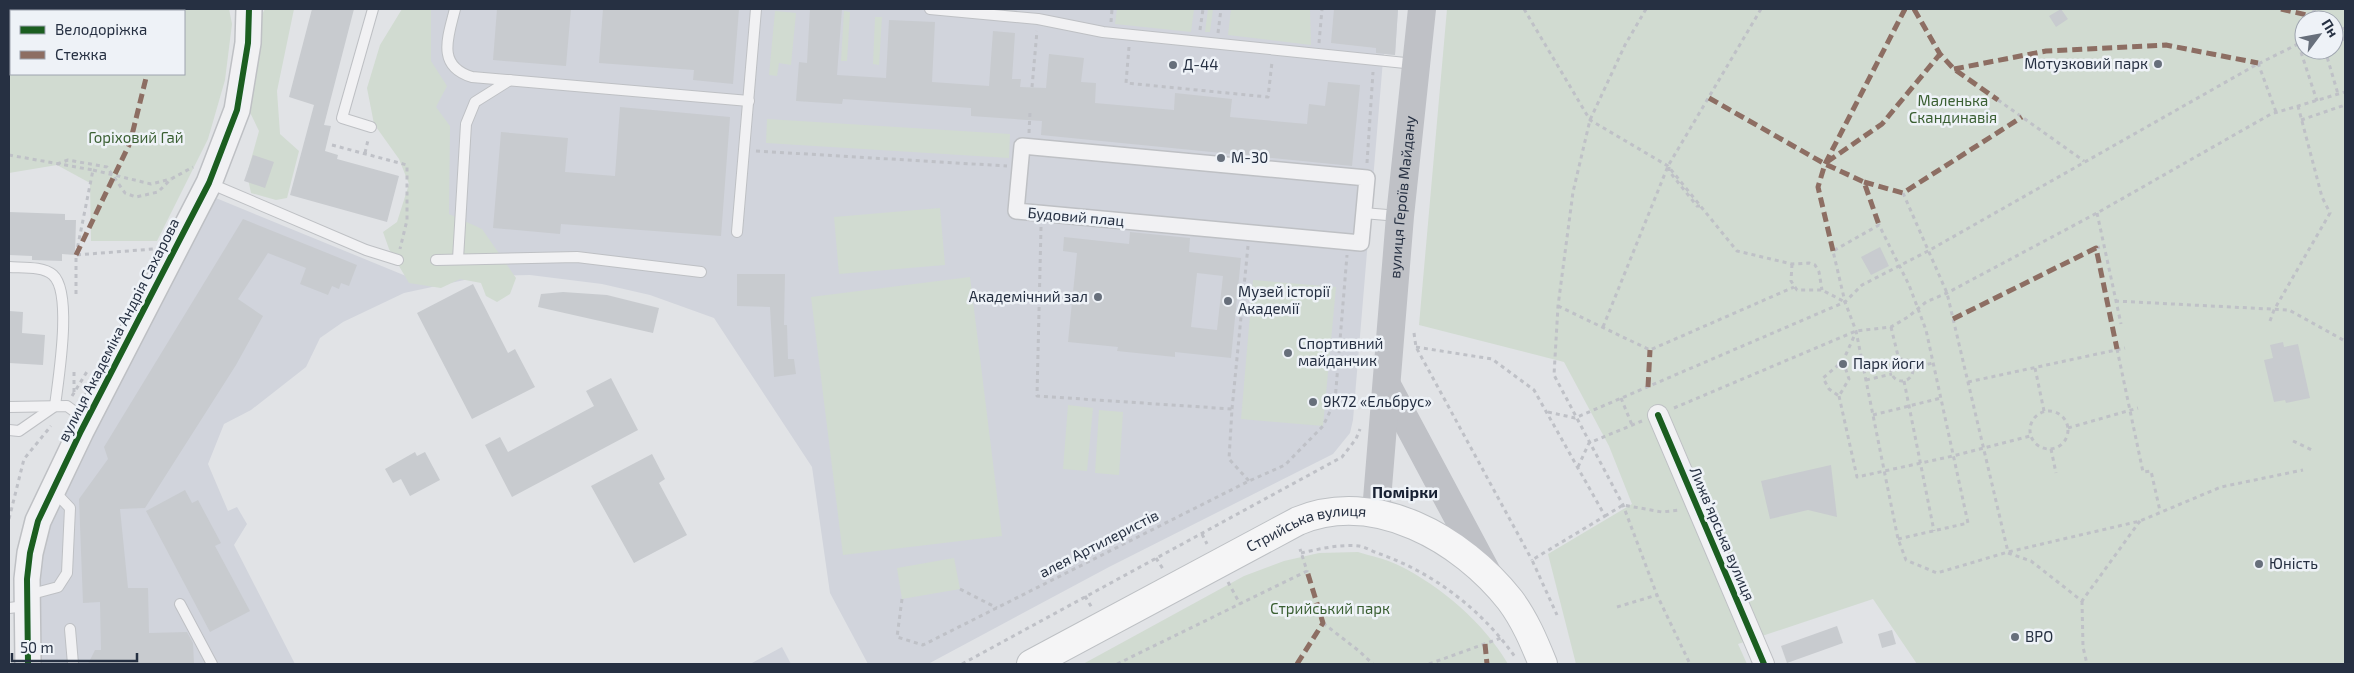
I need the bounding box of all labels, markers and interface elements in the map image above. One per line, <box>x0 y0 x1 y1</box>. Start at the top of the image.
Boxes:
legend <box>10 10 185 75</box>
north arrow <box>2294 10 2344 60</box>
text: Пн <box>2318 16 2342 40</box>
text: Велодоріжка <box>55 20 147 38</box>
text: Стежка <box>55 45 107 63</box>
place label: Мотузковий парк <box>2024 54 2148 73</box>
place label: Д-44 <box>1183 55 1218 73</box>
marker: Мотузковий парк <box>2152 58 2164 70</box>
marker: Д-44 <box>1167 59 1179 71</box>
park label: Маленька Скандинавія <box>1909 91 1997 126</box>
street label: вулиця Героїв Майдану <box>1385 115 1420 279</box>
park label: Горіховий Гай <box>88 128 184 146</box>
place label: М-30 <box>1231 148 1268 166</box>
marker: М-30 <box>1215 152 1227 164</box>
street label: Будовий плац <box>1027 203 1125 230</box>
street label: вулиця Академіка Андрія Сахарова <box>54 215 183 445</box>
place label: Музей історії Академії <box>1238 282 1330 317</box>
place label: Академічний зал <box>969 287 1088 305</box>
marker: Академічний зал <box>1092 291 1104 303</box>
marker: Музей історії Академії <box>1222 295 1234 307</box>
place label: Спортивний майданчик <box>1298 334 1383 369</box>
marker: Спортивний майданчик <box>1282 347 1294 359</box>
place label: Парк йоги <box>1853 354 1925 372</box>
marker: Парк йоги <box>1837 358 1849 370</box>
place label: 9К72 «Ельбрус» <box>1323 392 1432 411</box>
marker: 9К72 «Ельбрус» <box>1307 396 1319 408</box>
street label: Лижвʼярська вулиця <box>1686 464 1759 604</box>
district label: Помірки <box>1372 482 1438 501</box>
street label: Стрийська вулиця <box>1243 501 1367 555</box>
street label: алея Артилеристів <box>1036 505 1161 581</box>
place label: Юність <box>2269 554 2318 572</box>
marker: Юність <box>2253 558 2265 570</box>
park label: Стрийський парк <box>1270 599 1390 617</box>
place label: ВРО <box>2025 627 2053 645</box>
scale bar <box>12 630 138 662</box>
marker: ВРО <box>2009 631 2021 643</box>
text: 50 m <box>20 638 54 656</box>

